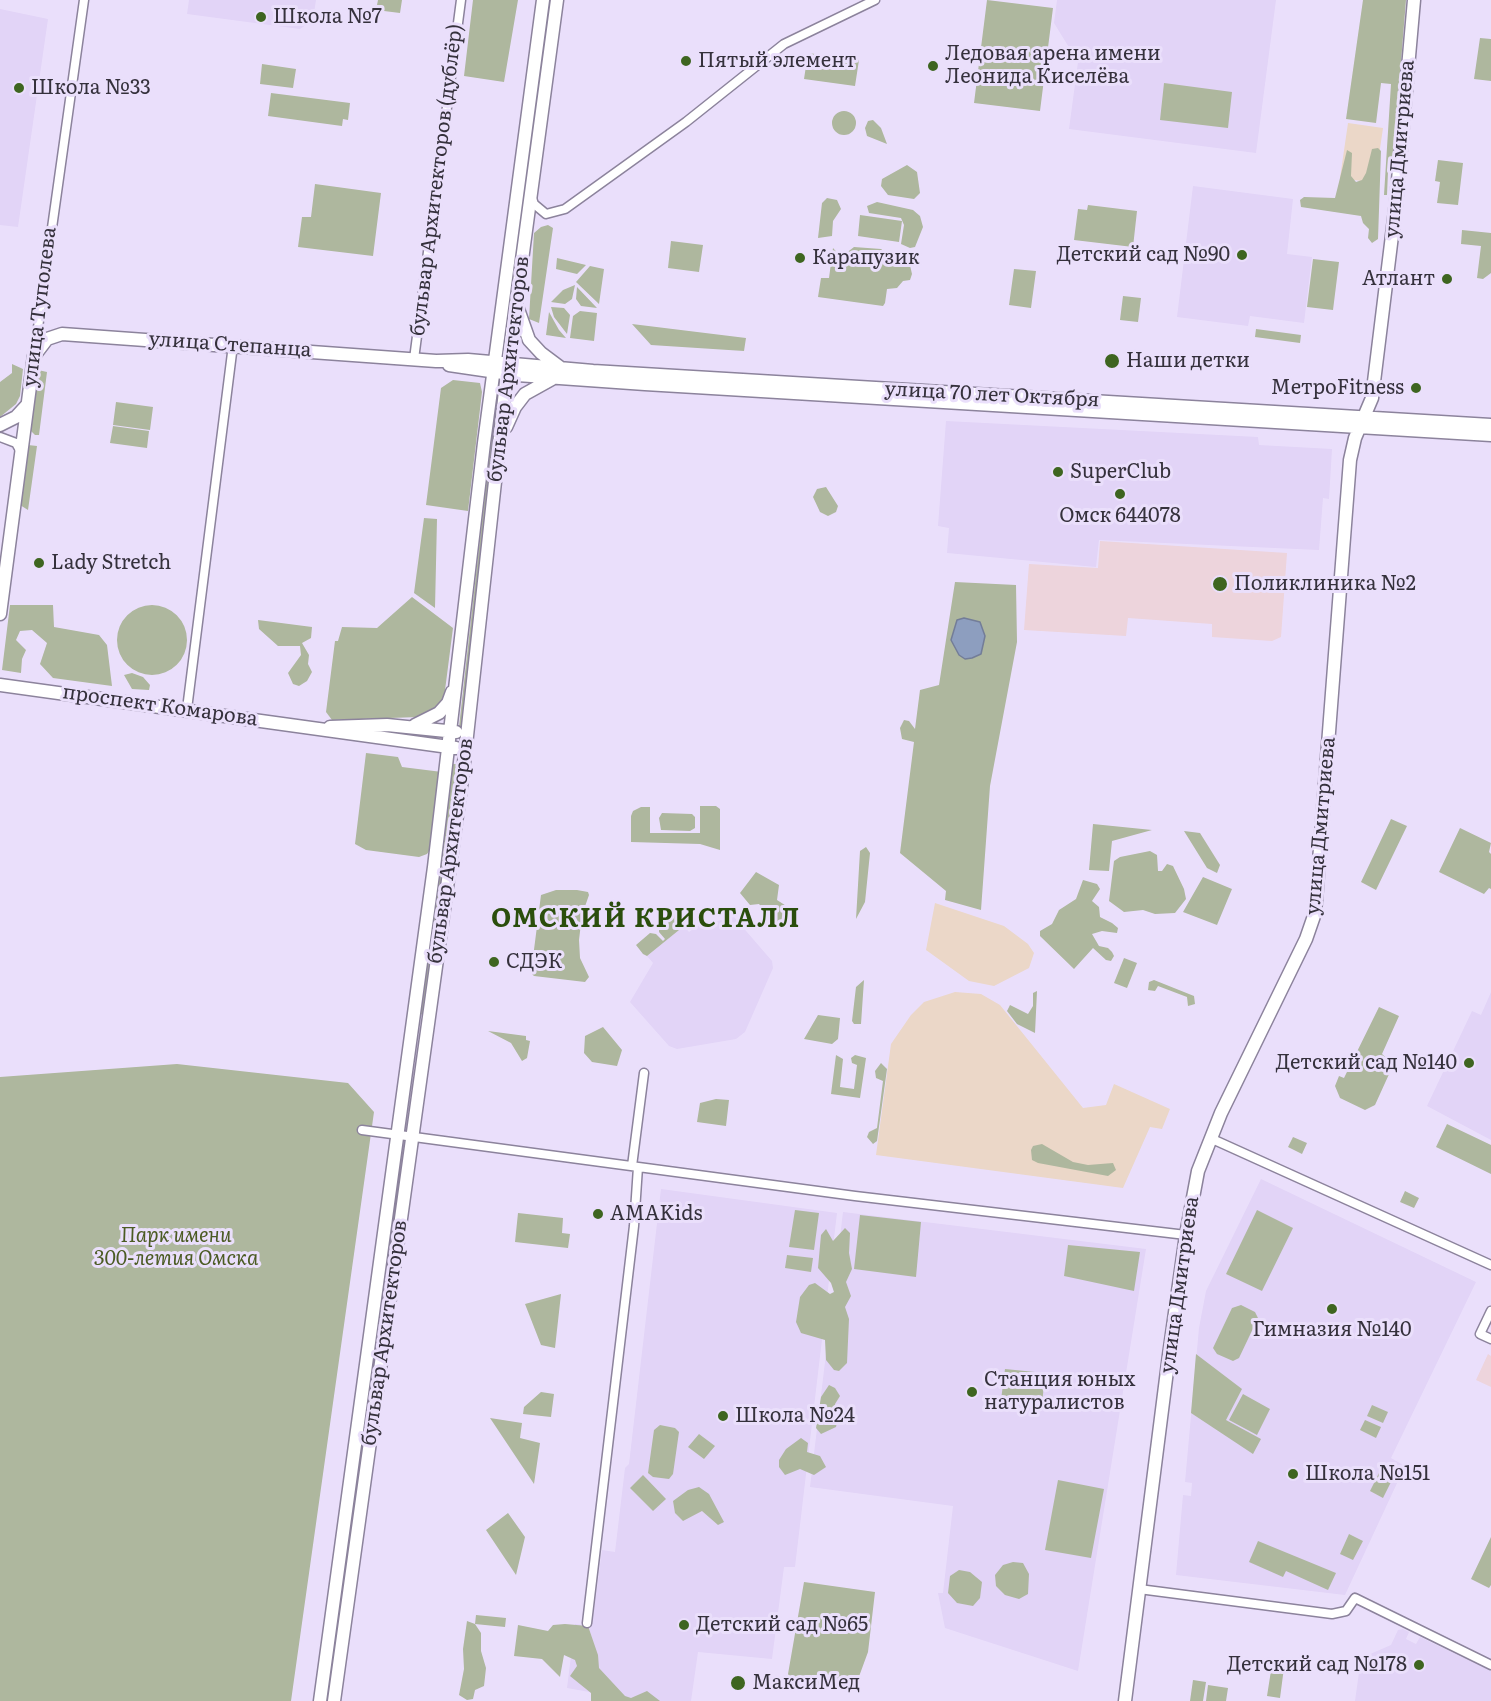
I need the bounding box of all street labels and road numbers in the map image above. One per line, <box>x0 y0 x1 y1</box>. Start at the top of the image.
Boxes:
street label: бульвар Архитекторов (дублёр) <box>406 22 468 338</box>
street label: улица Дмитриева <box>1380 59 1420 239</box>
street label: улица Туполева <box>18 226 62 388</box>
street label: бульвар Архитекторов <box>483 255 535 483</box>
street label: улица Степанца <box>148 327 312 363</box>
street label: улица 70 лет Октября <box>884 377 1100 413</box>
street label: проспект Комарова <box>61 680 259 732</box>
street label: улица Дмитриева <box>1301 736 1341 916</box>
street label: бульвар Архитекторов <box>423 737 479 965</box>
street label: улица Дмитриева <box>1156 1195 1204 1375</box>
street label: бульвар Архитекторов <box>357 1219 413 1447</box>

